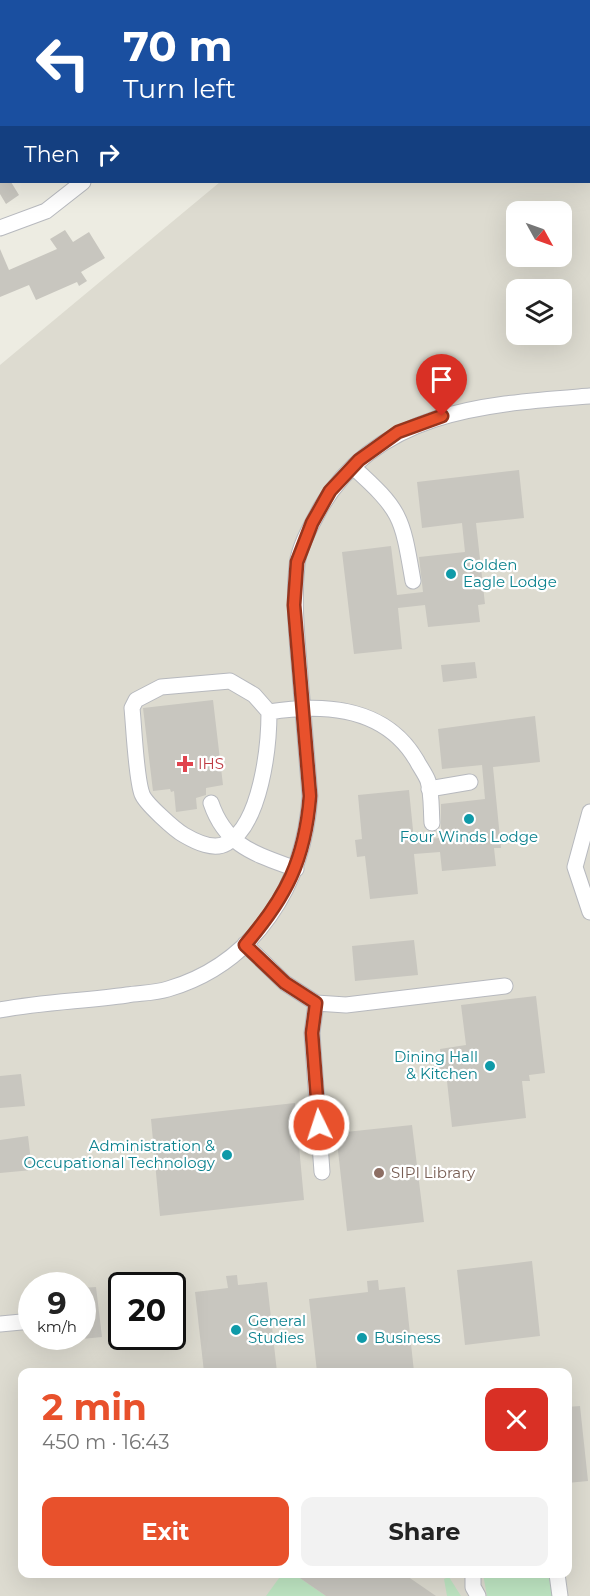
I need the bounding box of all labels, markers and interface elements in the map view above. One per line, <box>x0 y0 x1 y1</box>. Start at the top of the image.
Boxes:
text: 70 m <box>123 20 233 72</box>
icon: left <box>24 24 102 102</box>
text: Turn left <box>123 72 236 105</box>
icon: right <box>92 138 125 171</box>
text: Then <box>24 141 80 168</box>
north arrow <box>506 201 572 267</box>
map controls <box>506 201 572 345</box>
button: layers <box>506 279 572 345</box>
pin <box>416 354 467 416</box>
icon: arrive <box>425 363 458 396</box>
place label: Golden Eagle Lodge <box>463 555 557 591</box>
marker: Golden Eagle Lodge <box>444 567 458 581</box>
place label: IHS <box>198 754 224 773</box>
marker: IHS <box>176 755 194 773</box>
marker: Four Winds Lodge <box>462 812 476 826</box>
place label: Four Winds Lodge <box>400 827 538 846</box>
place label: Dining Hall & Kitchen <box>394 1047 478 1083</box>
marker: Dining Hall & Kitchen <box>483 1059 497 1073</box>
position arrow <box>287 1093 351 1157</box>
place label: Administration & Occupational Technology <box>23 1136 216 1172</box>
marker: Administration & Occupational Technology <box>220 1148 234 1162</box>
place label: SIPI Library <box>391 1163 476 1182</box>
marker: SIPI Library <box>372 1166 386 1180</box>
speed limit sign: 20 <box>108 1272 186 1350</box>
text: 9 <box>47 1285 67 1322</box>
place label: General Studies <box>248 1311 306 1347</box>
text: km/h <box>37 1317 77 1336</box>
marker: General Studies <box>229 1323 243 1337</box>
place label: Business <box>374 1328 441 1347</box>
marker: Business <box>355 1331 369 1345</box>
text: 2 min <box>42 1385 147 1429</box>
button: close <box>485 1388 548 1451</box>
text: 450 m · 16:43 <box>42 1430 170 1454</box>
button: Exit <box>42 1497 289 1566</box>
button: Share <box>301 1497 548 1566</box>

